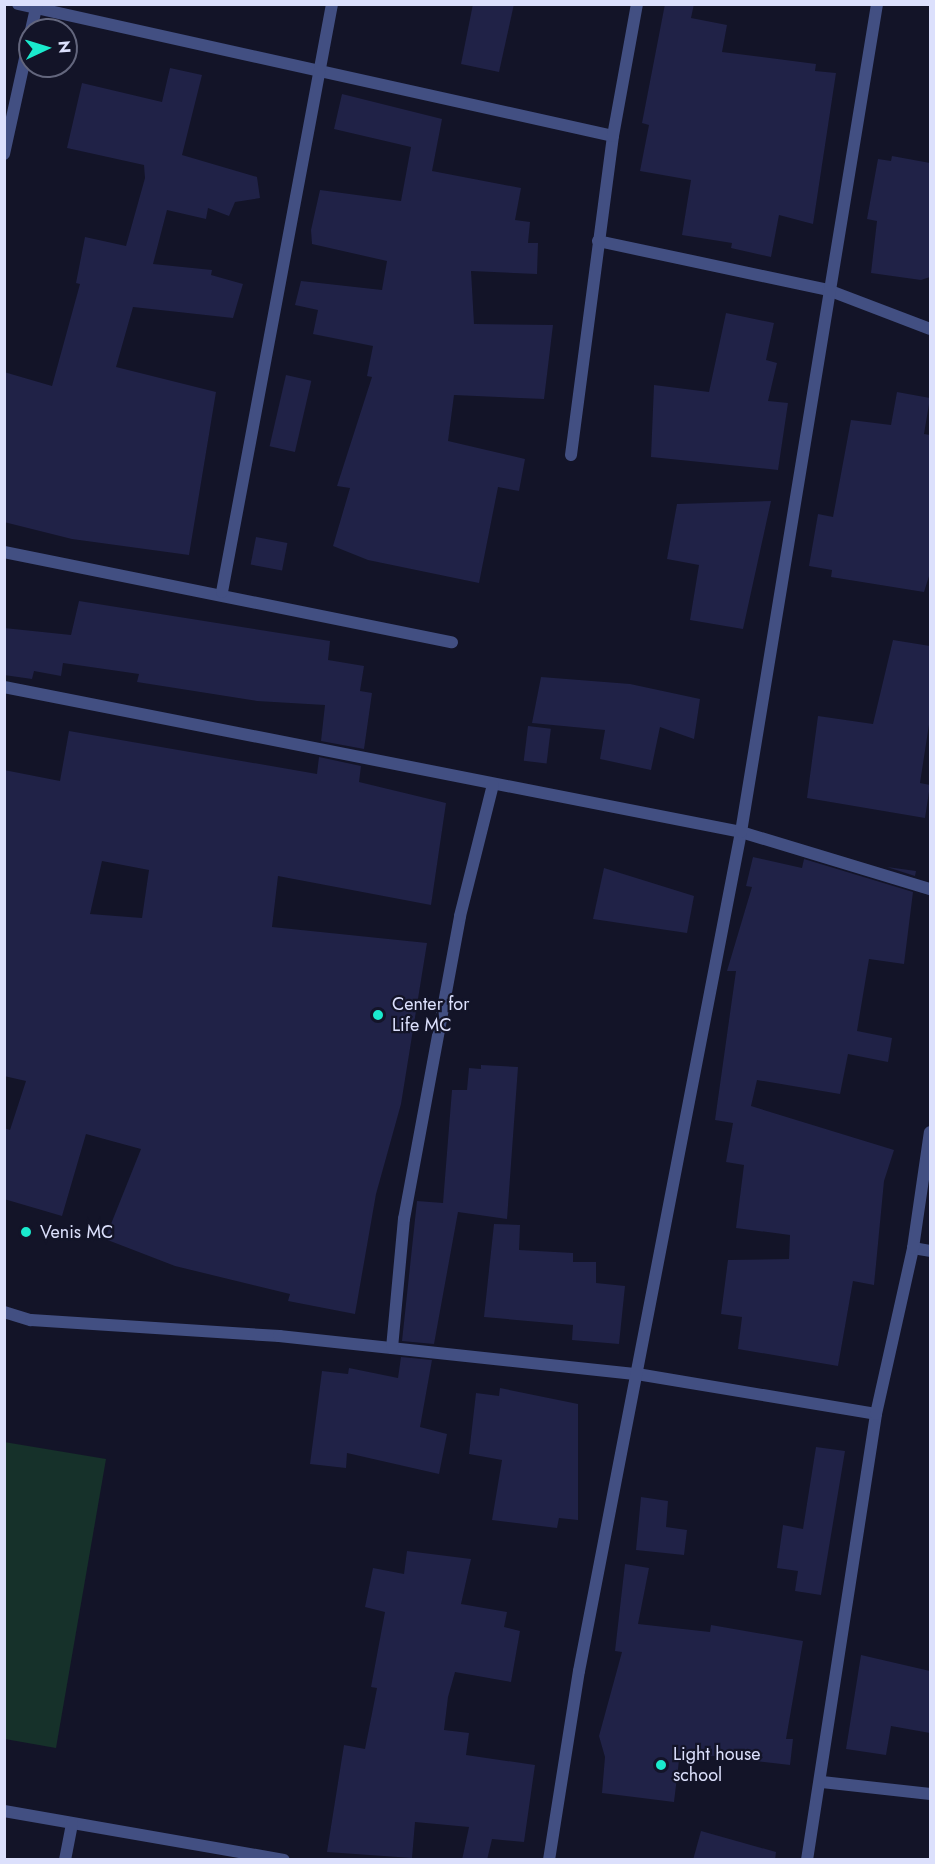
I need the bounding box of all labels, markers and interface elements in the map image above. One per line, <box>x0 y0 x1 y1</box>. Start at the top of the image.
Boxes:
north arrow <box>18 18 78 78</box>
text: N <box>53 40 76 54</box>
place label: Center for Life MC <box>392 994 469 1036</box>
marker: Center for Life MC <box>369 1006 387 1024</box>
place label: Venis MC <box>40 1221 113 1243</box>
marker: Venis MC <box>17 1223 35 1241</box>
place label: Light house school <box>673 1744 760 1786</box>
marker: Light house school <box>654 1758 668 1772</box>

